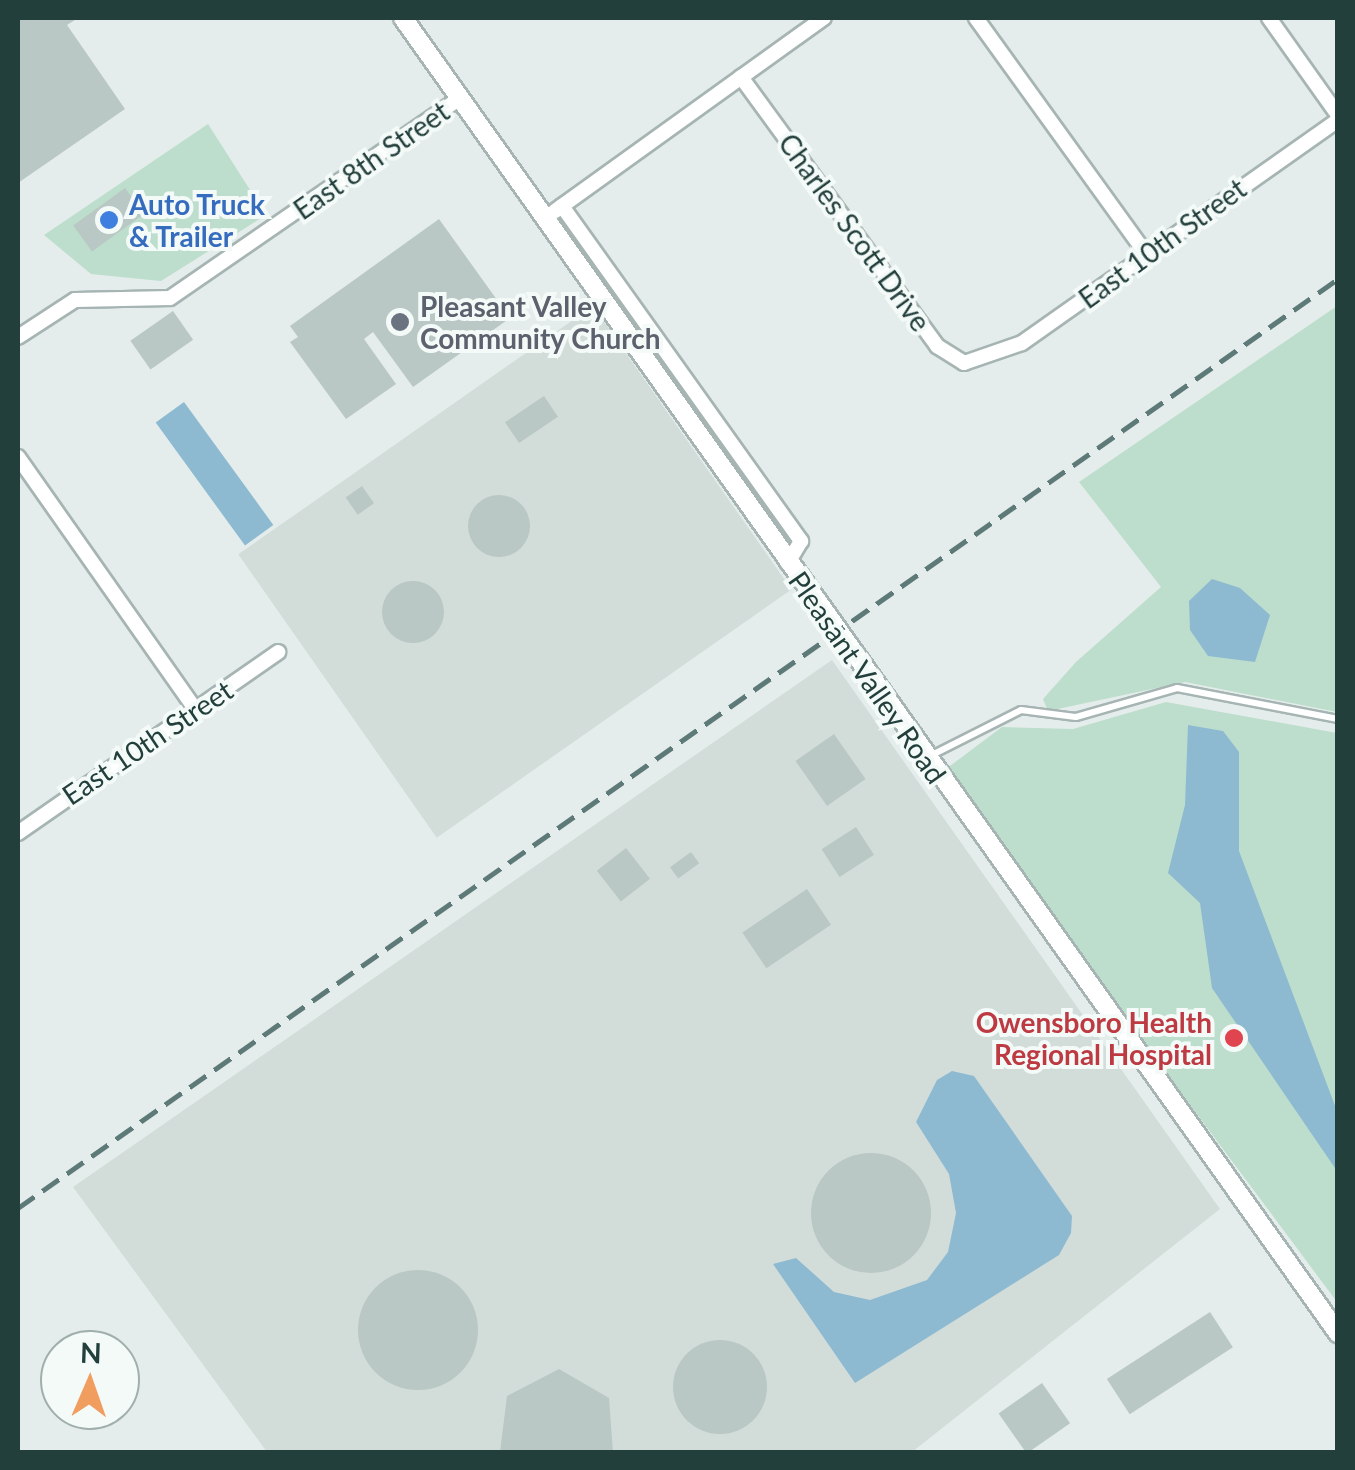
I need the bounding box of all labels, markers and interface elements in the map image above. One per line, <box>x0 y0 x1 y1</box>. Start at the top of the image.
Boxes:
street label: East 8th Street <box>287 94 455 226</box>
street label: Charles Scott Drive <box>772 127 938 337</box>
street label: East 10th Street <box>1072 171 1252 315</box>
place label: Auto Truck & Trailer <box>129 187 266 253</box>
marker: Auto Truck & Trailer <box>98 209 120 231</box>
place label: Pleasant Valley Community Church <box>420 289 661 355</box>
marker: Pleasant Valley Community Church <box>389 311 411 333</box>
street label: Pleasant Valley Road <box>782 564 954 790</box>
street label: East 10th Street <box>55 673 239 811</box>
place label: Owensboro Health Regional Hospital <box>976 1005 1212 1071</box>
marker: Owensboro Health Regional Hospital <box>1221 1025 1247 1051</box>
north arrow <box>40 1330 140 1430</box>
text: N <box>80 1335 102 1369</box>

